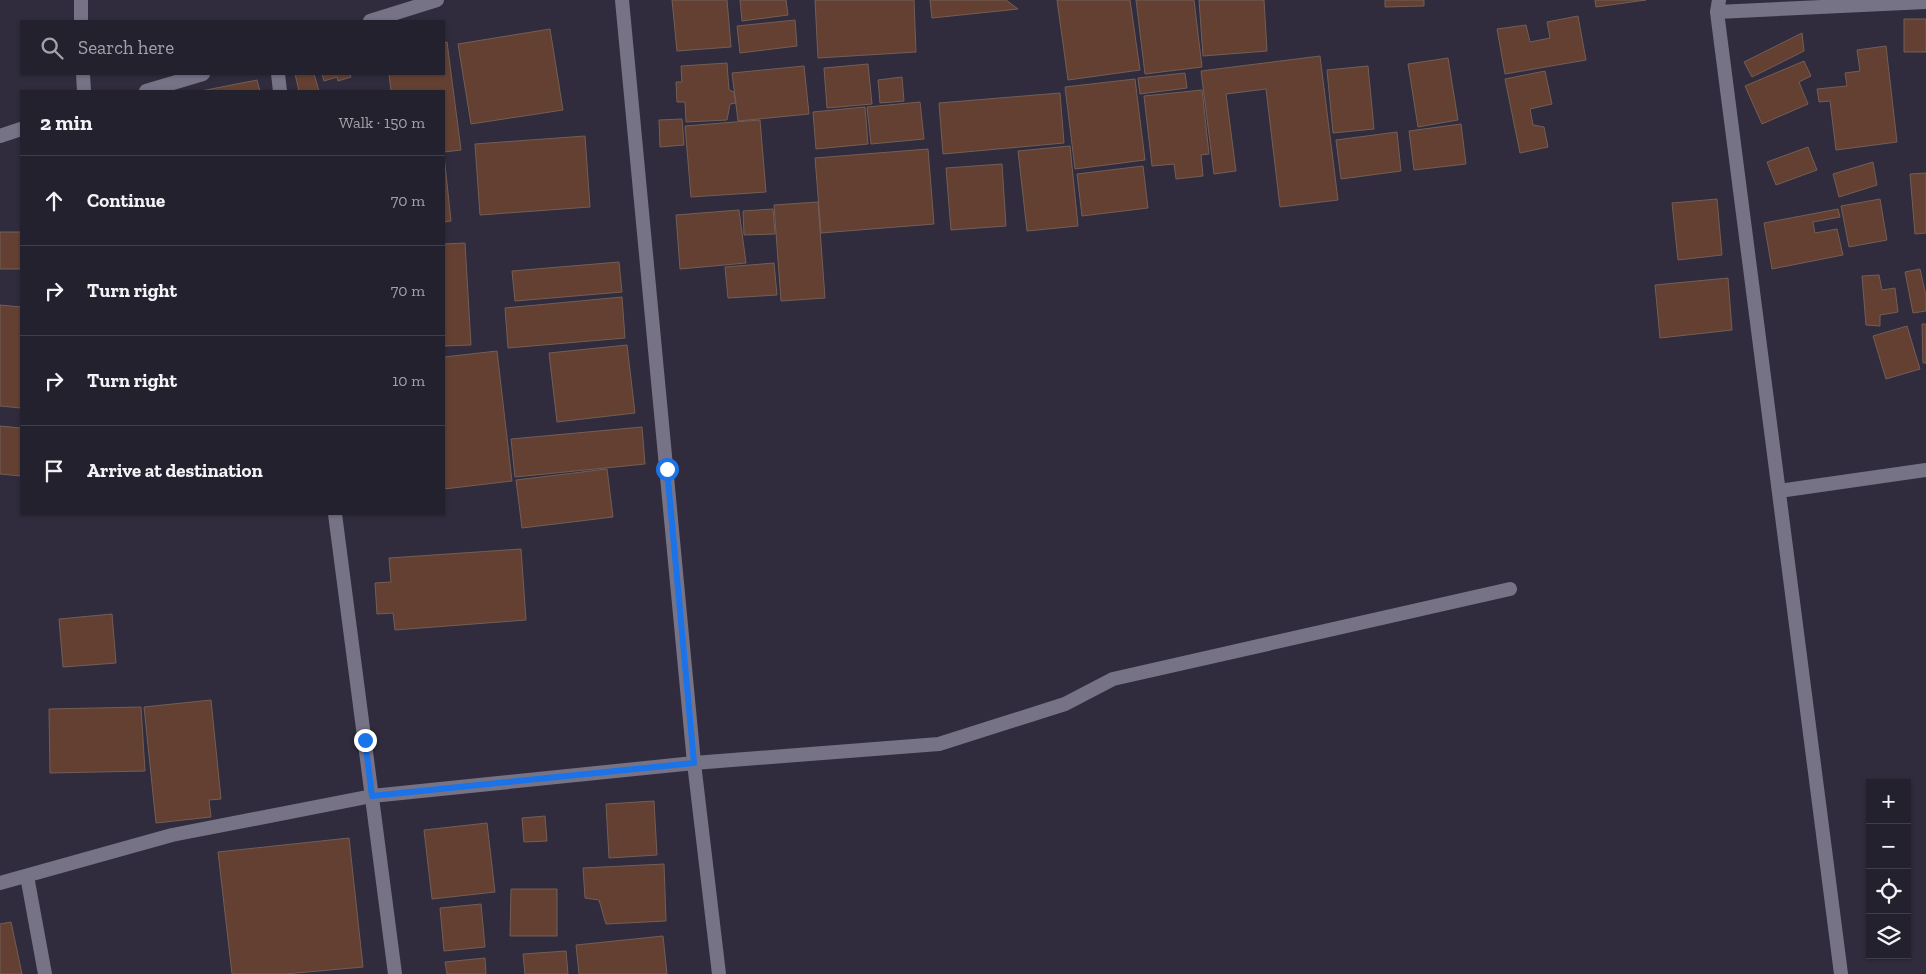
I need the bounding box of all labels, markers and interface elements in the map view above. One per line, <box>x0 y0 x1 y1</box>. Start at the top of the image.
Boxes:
search box <box>20 20 445 75</box>
icon: search <box>38 34 66 62</box>
text: Search here <box>78 36 174 59</box>
text: 2 min <box>40 110 92 135</box>
text: Walk · 150 m <box>339 113 425 132</box>
icon: ahead <box>40 187 68 215</box>
text: Continue <box>87 189 165 212</box>
text: 70 m <box>391 191 425 210</box>
icon: right <box>40 277 68 305</box>
text: Turn right <box>87 279 177 302</box>
text: 70 m <box>391 281 425 300</box>
icon: right <box>40 367 68 395</box>
text: Turn right <box>87 369 177 392</box>
text: 10 m <box>392 371 425 390</box>
icon: arrive <box>40 457 68 485</box>
route start <box>656 458 679 481</box>
text: Arrive at destination <box>87 459 263 482</box>
route end <box>354 729 377 752</box>
map controls <box>1866 779 1911 959</box>
button: + <box>1866 779 1911 824</box>
button: − <box>1866 824 1911 869</box>
button: locate <box>1866 869 1911 914</box>
button: layers <box>1866 914 1911 959</box>

